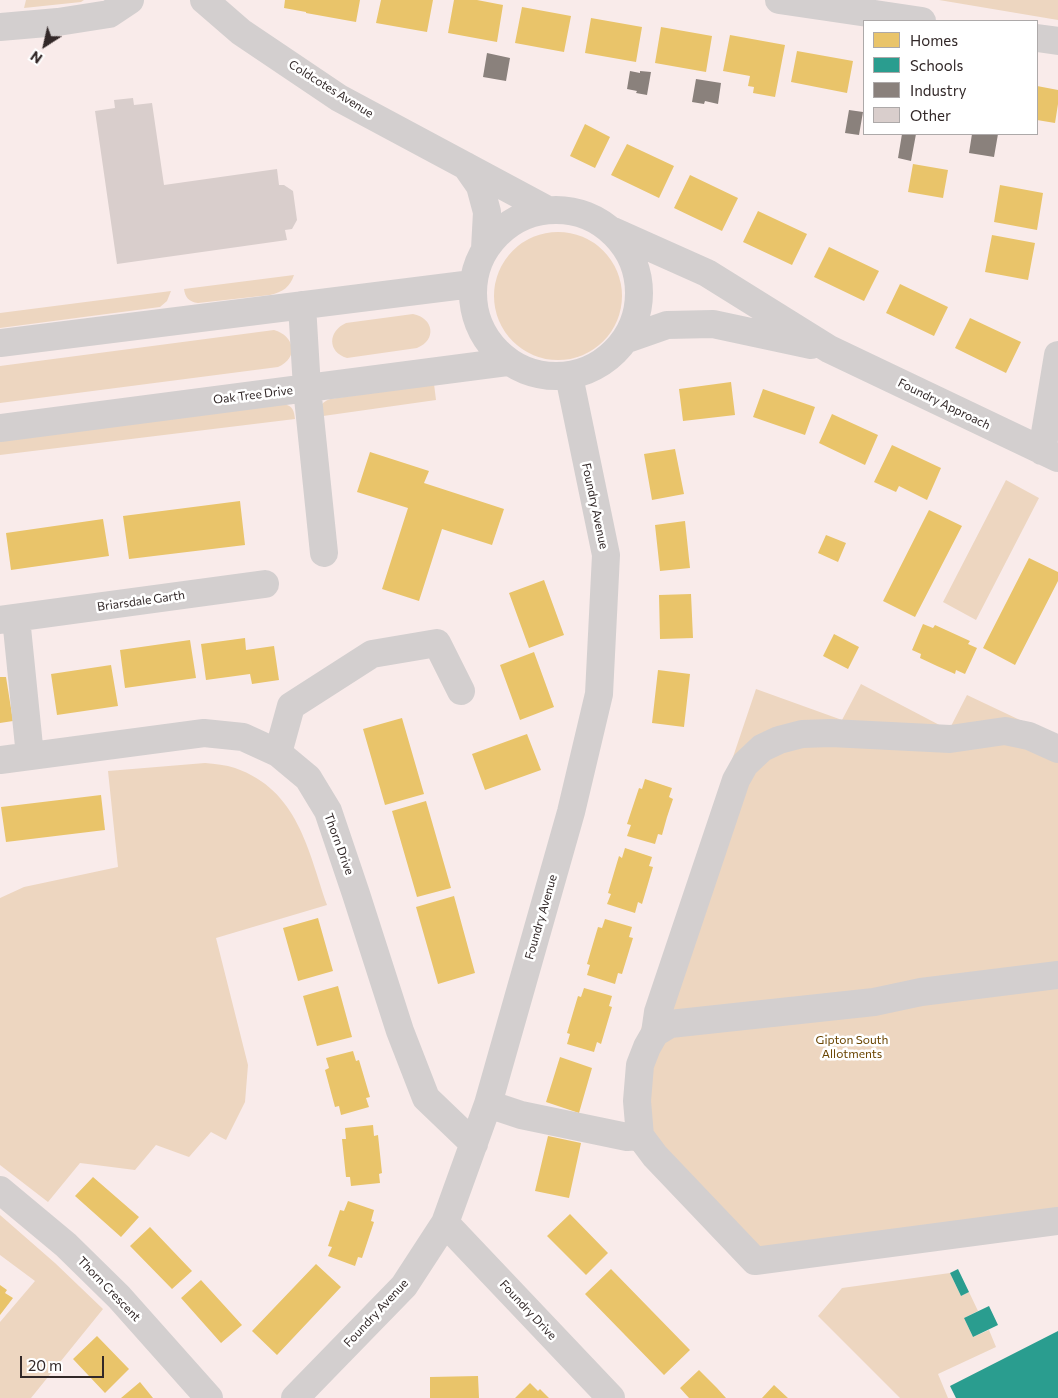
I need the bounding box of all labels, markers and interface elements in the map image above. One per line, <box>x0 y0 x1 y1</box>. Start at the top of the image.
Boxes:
north arrow <box>20 20 70 70</box>
legend <box>863 20 1038 135</box>
text: Homes <box>910 31 958 49</box>
text: N <box>27 48 45 68</box>
text: Schools <box>910 56 963 74</box>
street label: Coldcotes Avenue <box>286 57 376 121</box>
text: Industry <box>910 81 967 99</box>
text: Other <box>910 106 951 124</box>
street label: Foundry Approach <box>895 375 993 433</box>
street label: Oak Tree Drive <box>212 383 294 407</box>
street label: Foundry Avenue <box>579 462 611 550</box>
street label: Briarsdale Garth <box>96 588 186 614</box>
street label: Thorn Drive <box>321 811 357 877</box>
street label: Foundry Avenue <box>522 873 560 961</box>
park label: Gipton South Allotments <box>816 1033 888 1061</box>
street label: Thorn Crescent <box>75 1254 143 1324</box>
street label: Foundry Avenue <box>341 1276 411 1350</box>
street label: Foundry Drive <box>497 1277 559 1343</box>
scale bar <box>22 1346 106 1378</box>
text: 20 m <box>28 1356 62 1374</box>

